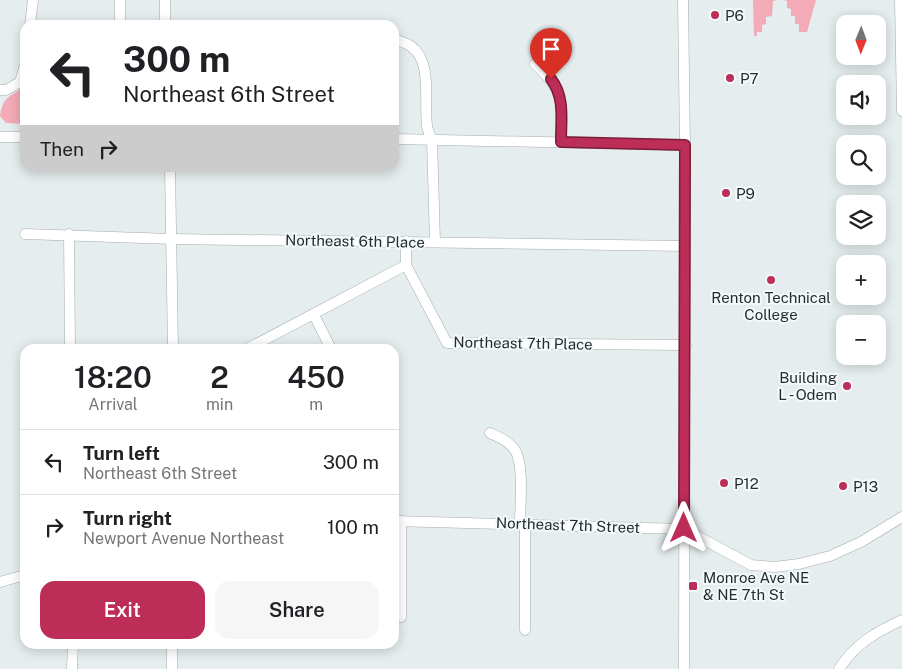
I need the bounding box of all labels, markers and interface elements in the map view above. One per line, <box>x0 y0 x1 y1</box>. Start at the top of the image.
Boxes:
place label: P6 <box>725 7 744 24</box>
marker: P6 <box>709 9 721 21</box>
north arrow <box>836 15 886 65</box>
map controls <box>836 15 886 365</box>
pin <box>530 28 572 79</box>
icon: arrive <box>537 35 565 63</box>
text: 300 m <box>123 39 230 80</box>
icon: left <box>40 40 105 105</box>
place label: P7 <box>740 70 759 87</box>
marker: P7 <box>724 72 736 84</box>
button: sound <box>836 75 886 125</box>
text: Northeast 6th Street <box>123 81 335 107</box>
icon: right <box>94 135 122 163</box>
button: search <box>836 135 886 185</box>
text: Then <box>40 138 84 160</box>
place label: P9 <box>736 185 755 202</box>
marker: P9 <box>720 187 732 199</box>
button: layers <box>836 195 886 245</box>
street label: Northeast 6th Place <box>285 231 425 251</box>
button: + <box>836 255 886 305</box>
marker: Renton Technical College <box>765 274 777 286</box>
place label: Renton Technical College <box>711 289 831 323</box>
button: − <box>836 315 886 365</box>
street label: Northeast 7th Place <box>453 333 593 353</box>
text: 18:20 <box>74 359 152 395</box>
text: 2 <box>210 359 229 395</box>
text: 450 <box>287 359 345 395</box>
place label: Building L - Odem <box>778 369 837 403</box>
marker: Building L - Odem <box>841 380 853 392</box>
text: Arrival <box>88 395 138 414</box>
text: min <box>206 395 233 414</box>
text: m <box>309 395 323 414</box>
text: Turn left <box>83 442 160 464</box>
icon: left <box>40 448 68 476</box>
text: 300 m <box>323 451 379 473</box>
text: Northeast 6th Street <box>83 464 237 483</box>
place label: P12 <box>734 475 759 492</box>
marker: P12 <box>718 477 730 489</box>
place label: P13 <box>853 478 878 495</box>
marker: P13 <box>837 480 849 492</box>
position arrow <box>657 501 709 553</box>
text: Turn right <box>83 507 172 529</box>
icon: right <box>40 513 68 541</box>
street label: Northeast 7th Street <box>496 514 641 536</box>
text: 100 m <box>327 516 379 538</box>
text: Newport Avenue Northeast <box>83 529 284 548</box>
place label: Monroe Ave NE & NE 7th St <box>703 569 809 603</box>
marker: Monroe Ave NE & NE 7th St <box>687 580 699 592</box>
button: Exit <box>40 581 205 639</box>
button: Share <box>215 581 379 639</box>

